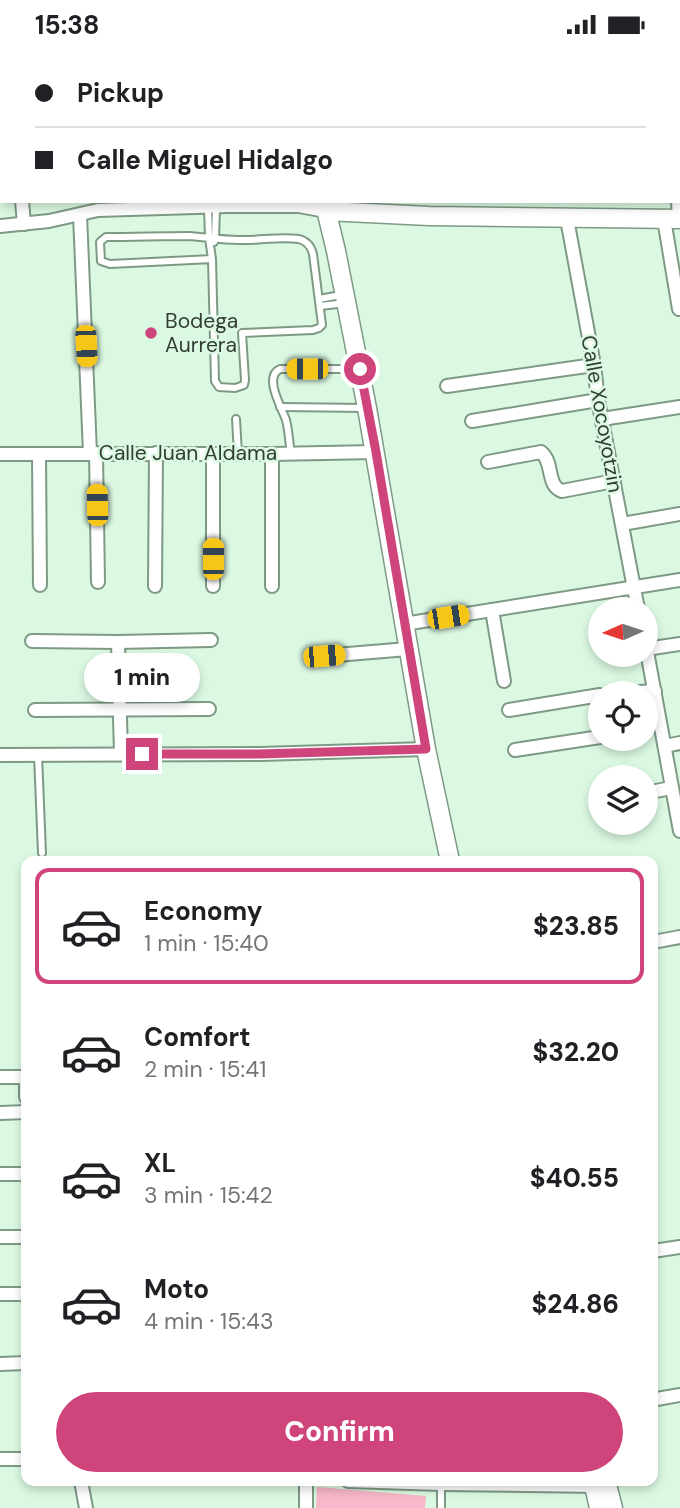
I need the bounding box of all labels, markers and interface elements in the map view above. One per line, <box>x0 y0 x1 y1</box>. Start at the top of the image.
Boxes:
text: 15:38 <box>35 8 99 42</box>
text: Pickup <box>77 76 164 110</box>
text: Calle Miguel Hidalgo <box>77 143 333 177</box>
place label: Bodega Aurrera <box>165 307 238 359</box>
car <box>75 324 98 368</box>
marker: Bodega Aurrera <box>143 325 159 341</box>
street label: Calle Xocoyotzin <box>574 333 630 495</box>
route start <box>344 353 376 385</box>
car <box>287 359 329 380</box>
street label: Calle Juan Aldama <box>99 439 277 467</box>
car <box>87 484 108 526</box>
car <box>203 538 224 580</box>
north arrow <box>588 597 658 667</box>
map controls <box>588 597 658 835</box>
car <box>426 603 471 631</box>
car <box>303 644 346 668</box>
callout: 1 min <box>84 653 200 701</box>
text: 1 min <box>114 662 170 692</box>
button: locate <box>588 681 658 751</box>
route end <box>126 738 158 770</box>
button: layers <box>588 765 658 835</box>
text: Economy <box>144 894 262 928</box>
icon: car <box>60 895 123 958</box>
text: $23.85 <box>533 909 619 943</box>
text: 1 min · 15:40 <box>144 928 269 958</box>
text: Comfort <box>144 1020 250 1054</box>
icon: car <box>60 1021 123 1084</box>
text: $32.20 <box>533 1035 619 1069</box>
text: 2 min · 15:41 <box>144 1054 266 1084</box>
text: XL <box>144 1146 176 1180</box>
icon: car <box>60 1147 123 1210</box>
text: $40.55 <box>530 1161 619 1195</box>
text: 3 min · 15:42 <box>144 1180 273 1210</box>
text: Moto <box>144 1272 209 1306</box>
icon: car <box>60 1273 123 1336</box>
text: $24.86 <box>532 1287 619 1321</box>
text: 4 min · 15:43 <box>144 1306 274 1336</box>
button: Confirm <box>56 1392 623 1472</box>

